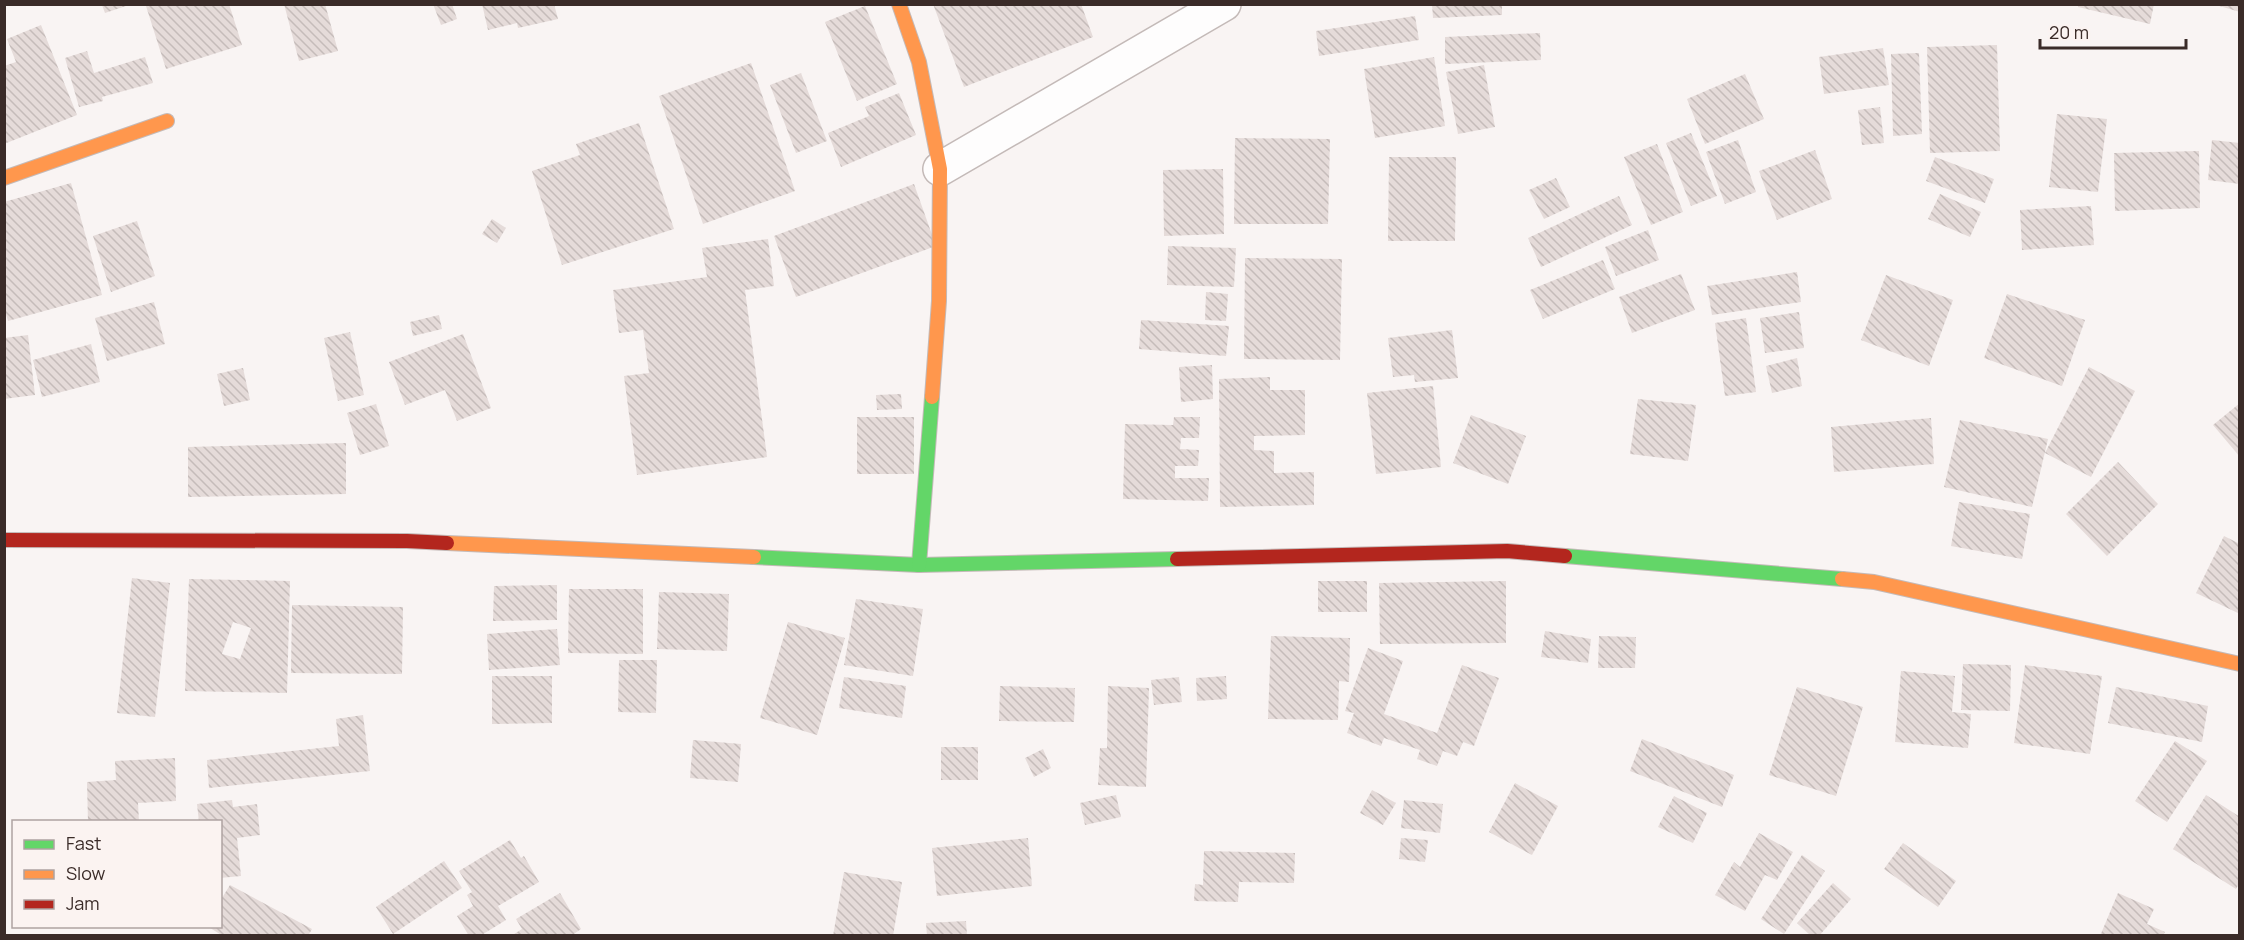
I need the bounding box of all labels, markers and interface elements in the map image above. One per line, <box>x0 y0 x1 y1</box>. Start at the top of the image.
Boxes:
scale bar <box>2040 12 2186 50</box>
text: 20 m <box>2049 20 2089 44</box>
legend <box>12 820 222 928</box>
text: Fast <box>66 831 101 855</box>
text: Slow <box>66 861 106 885</box>
text: Jam <box>66 891 100 915</box>

